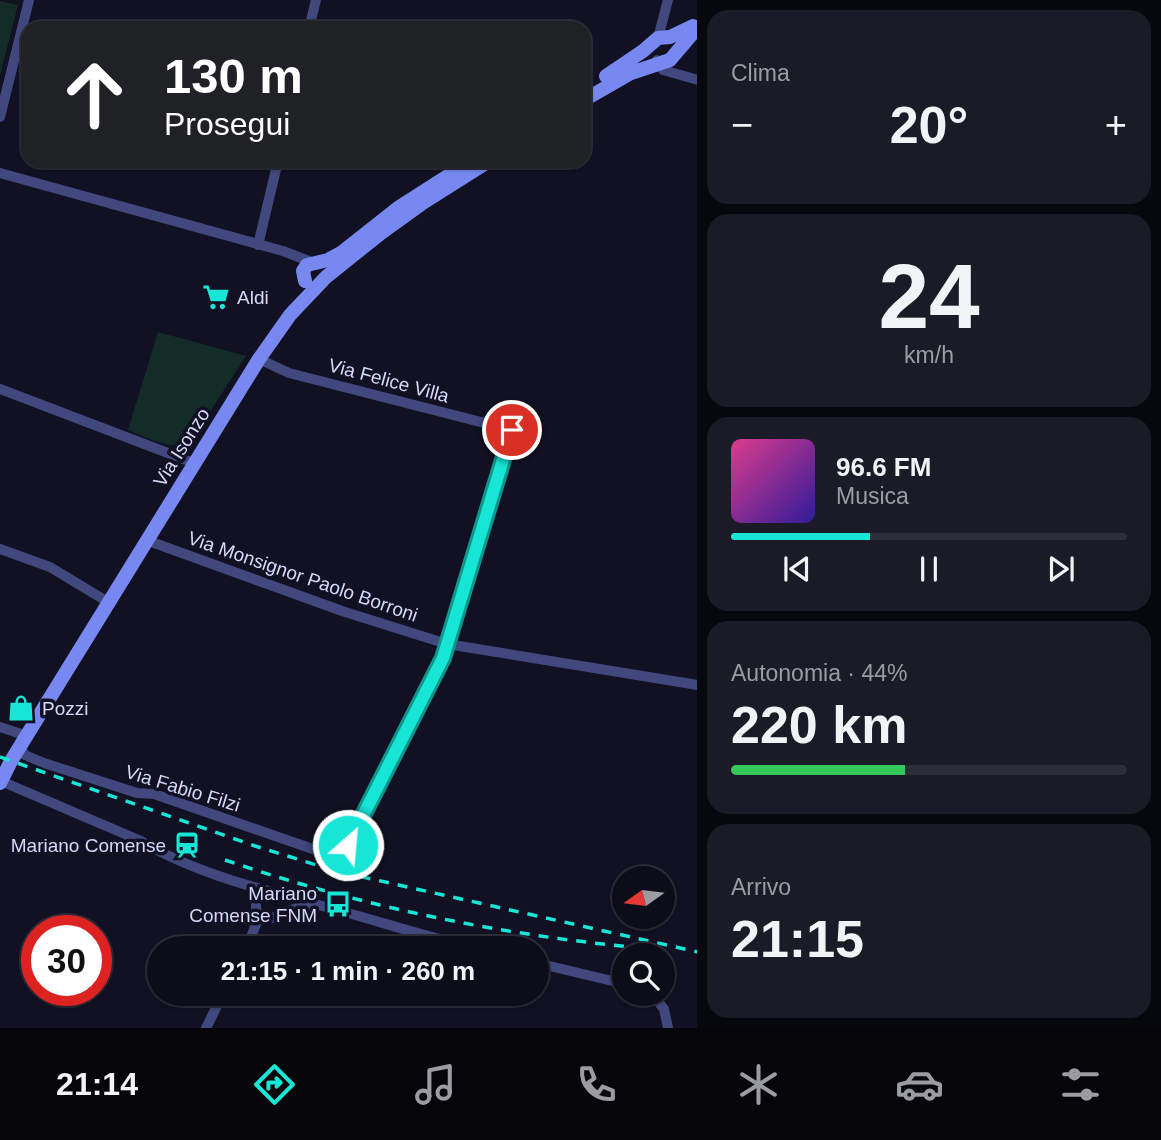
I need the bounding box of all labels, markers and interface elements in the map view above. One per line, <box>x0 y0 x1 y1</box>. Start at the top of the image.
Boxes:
icon: ahead <box>49 49 140 140</box>
text: 130 m <box>164 49 303 103</box>
text: Clima <box>731 60 790 86</box>
text: 20° <box>890 96 968 154</box>
text: − <box>731 104 753 146</box>
text: + <box>1105 104 1127 146</box>
text: Prosegui <box>164 106 290 142</box>
text: 24 <box>878 246 980 347</box>
supermarket icon: Aldi <box>201 282 231 312</box>
place label: Aldi <box>237 287 269 308</box>
text: km/h <box>904 342 954 368</box>
street label: Via Felice Villa <box>326 354 452 407</box>
pin <box>482 400 542 460</box>
street label: Via Isonzo <box>149 404 214 490</box>
icon: arrive <box>493 411 531 449</box>
text: 96.6 FM <box>836 452 931 482</box>
text: Musica <box>836 483 909 509</box>
street label: Via Monsignor Paolo Borroni <box>185 527 420 626</box>
icon: previous <box>778 550 816 588</box>
icon: pause <box>910 550 948 588</box>
icon: next <box>1042 550 1080 588</box>
text: Autonomia · 44% <box>731 660 907 686</box>
shop icon: Pozzi <box>6 693 36 723</box>
text: 220 km <box>731 696 907 754</box>
place label: Pozzi <box>42 698 88 719</box>
street label: Via Fabio Filzi <box>123 761 243 816</box>
position arrow <box>311 808 385 882</box>
station icon: Mariano Comense <box>172 830 202 860</box>
place label: Mariano Comense <box>11 835 166 856</box>
north arrow <box>612 866 676 929</box>
map controls <box>612 866 675 1006</box>
text: Arrivo <box>731 874 791 900</box>
place label: Mariano Comense FNM <box>189 883 317 926</box>
bus stop icon: Mariano Comense FNM <box>323 889 353 919</box>
text: 21:15 <box>731 910 864 968</box>
speed limit sign: 30 <box>21 915 112 1006</box>
button: search <box>612 943 675 1006</box>
text: 21:15 · 1 min · 260 m <box>221 956 475 986</box>
icon: directions <box>250 1060 299 1109</box>
icon: music <box>411 1060 460 1109</box>
icon: phone <box>572 1060 621 1109</box>
icon: climate <box>734 1060 783 1109</box>
icon: car <box>895 1060 944 1109</box>
icon: filters <box>1056 1060 1105 1109</box>
text: 21:14 <box>56 1066 138 1102</box>

